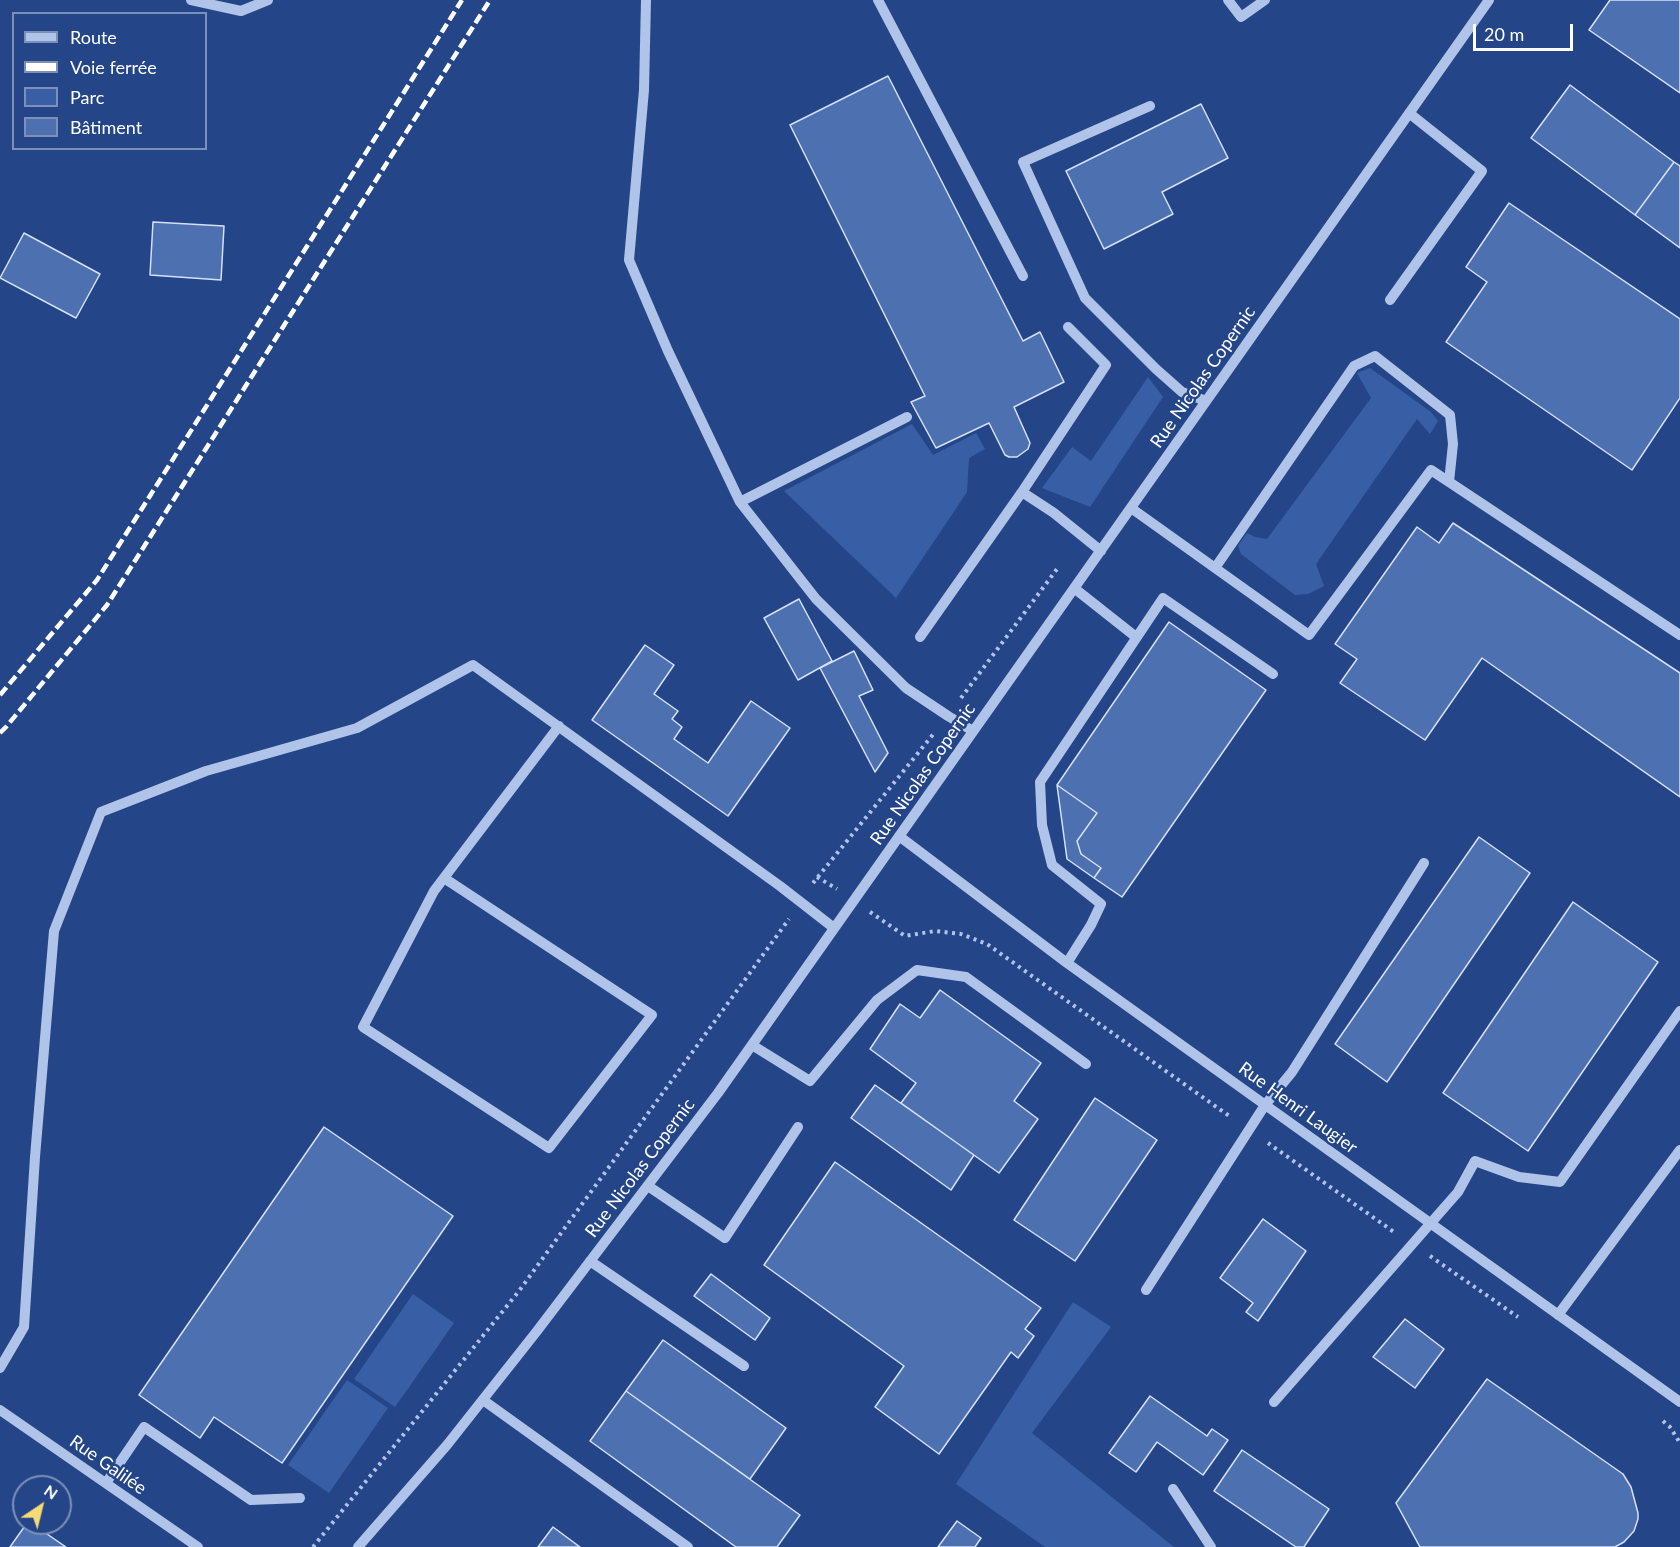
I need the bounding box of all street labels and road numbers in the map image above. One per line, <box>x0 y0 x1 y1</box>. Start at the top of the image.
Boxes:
street label: Rue Nicolas Copernic <box>1146 302 1260 452</box>
street label: Rue Nicolas Copernic <box>866 699 980 849</box>
street label: Rue Henri Laugier <box>1234 1058 1362 1158</box>
street label: Rue Nicolas Copernic <box>581 1094 699 1242</box>
street label: Rue Galilée <box>65 1431 151 1499</box>

